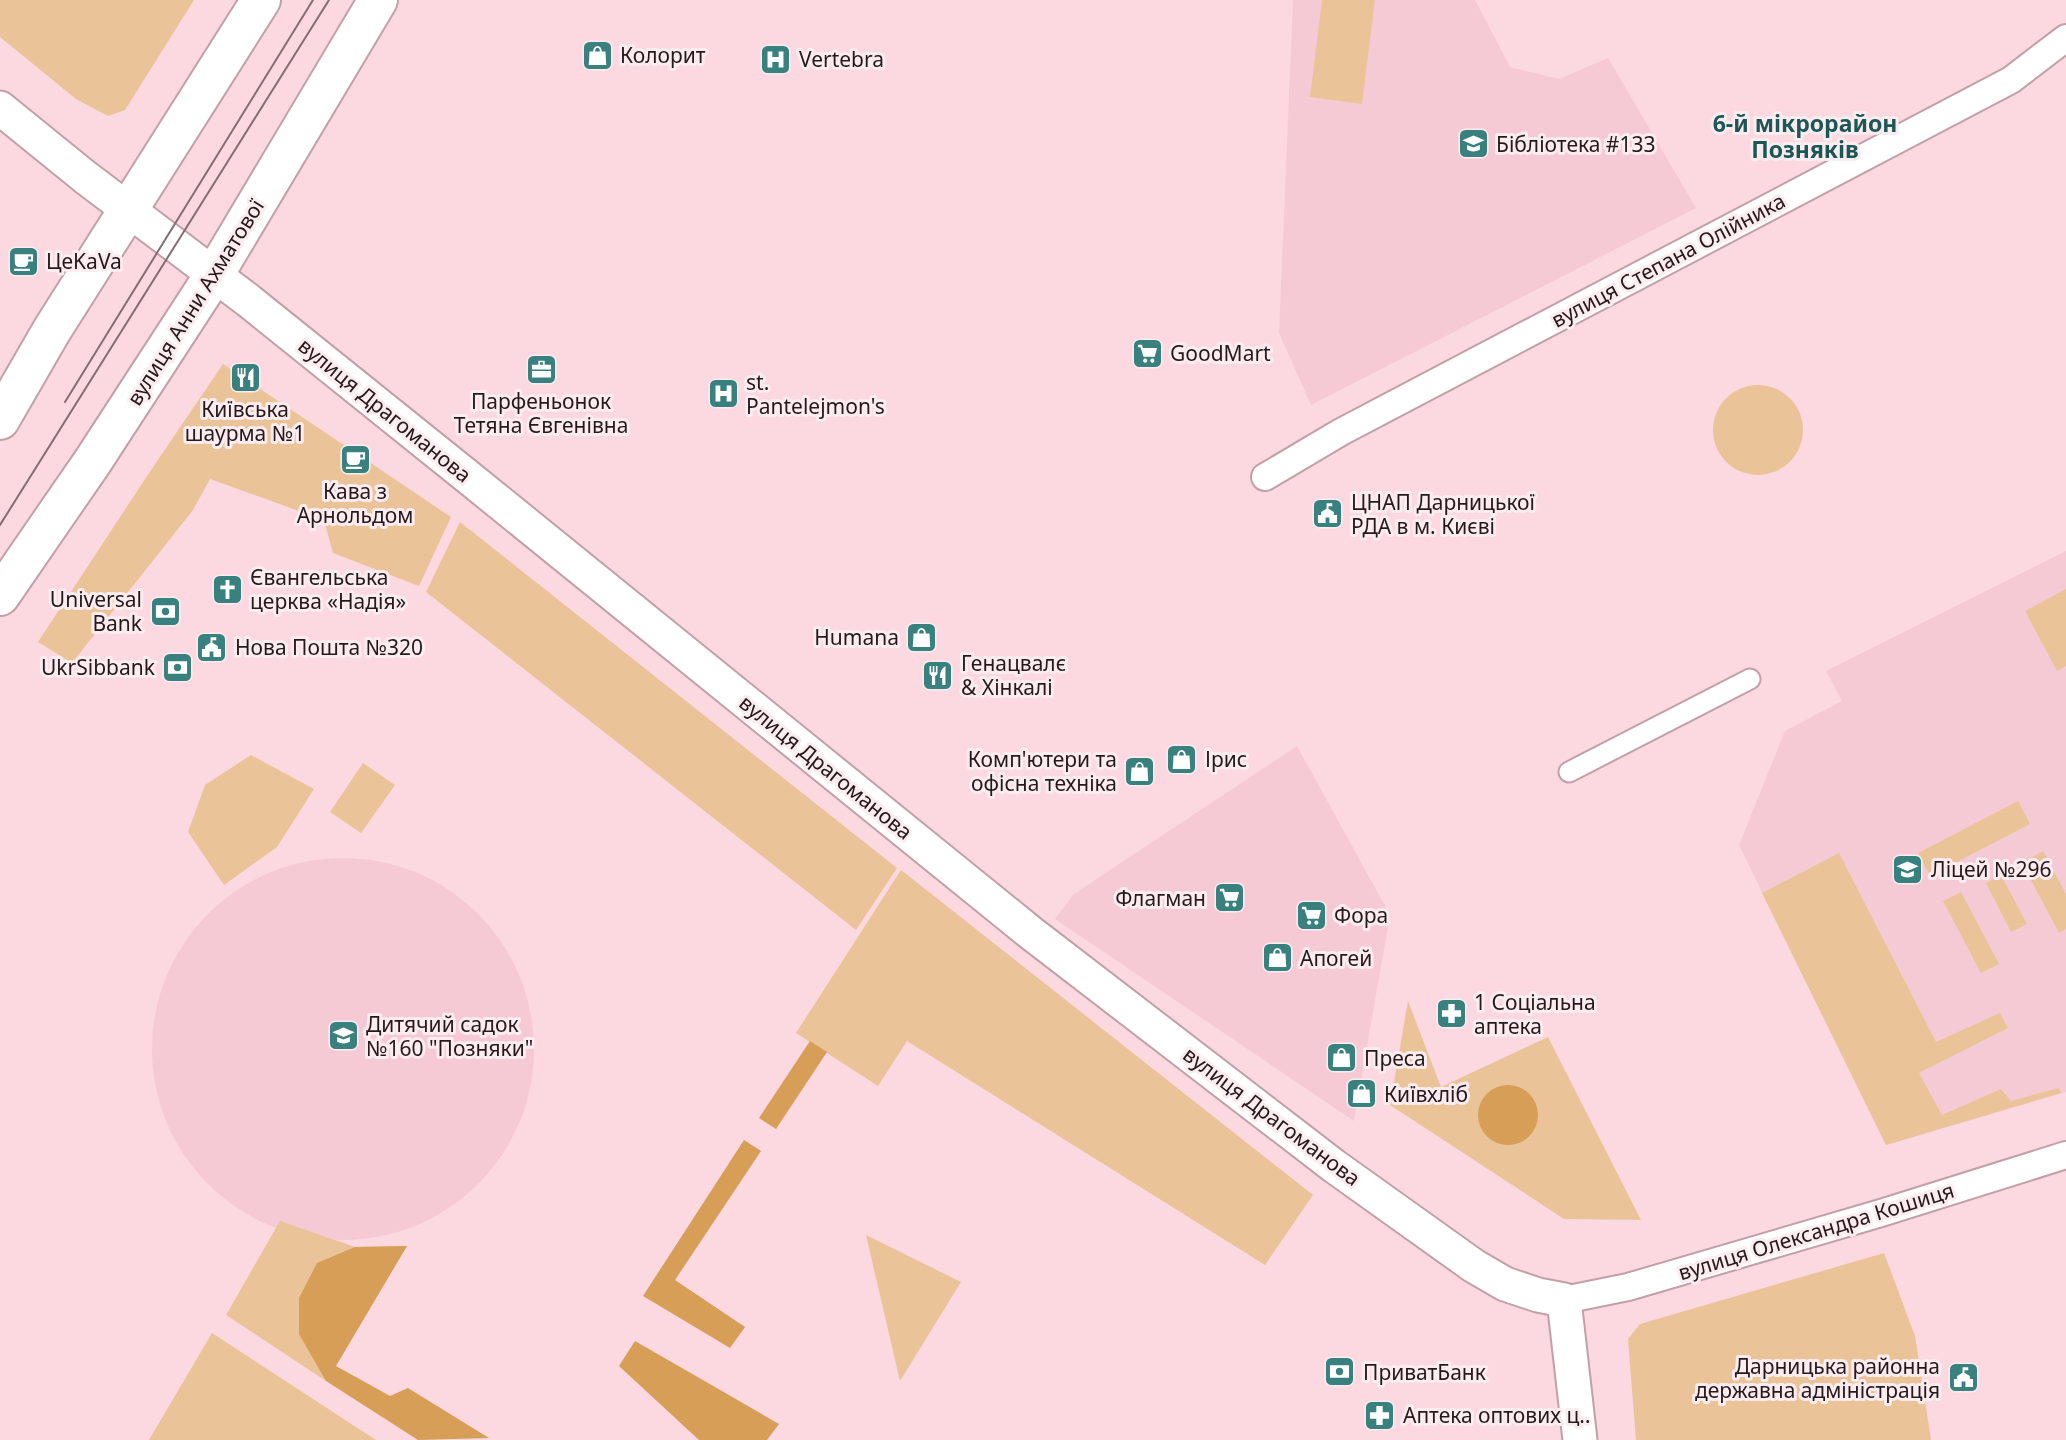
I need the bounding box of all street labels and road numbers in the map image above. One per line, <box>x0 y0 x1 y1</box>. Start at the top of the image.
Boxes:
street label: вулиця Степана Олійника <box>1546 186 1790 334</box>
street label: вулиця Анни Ахматової <box>120 194 270 410</box>
street label: вулиця Драгоманова <box>293 331 477 489</box>
street label: вулиця Драгоманова <box>734 688 918 846</box>
street label: вулиця Драгоманова <box>1178 1040 1366 1192</box>
street label: вулиця Олександра Кошиця <box>1675 1176 1957 1286</box>

